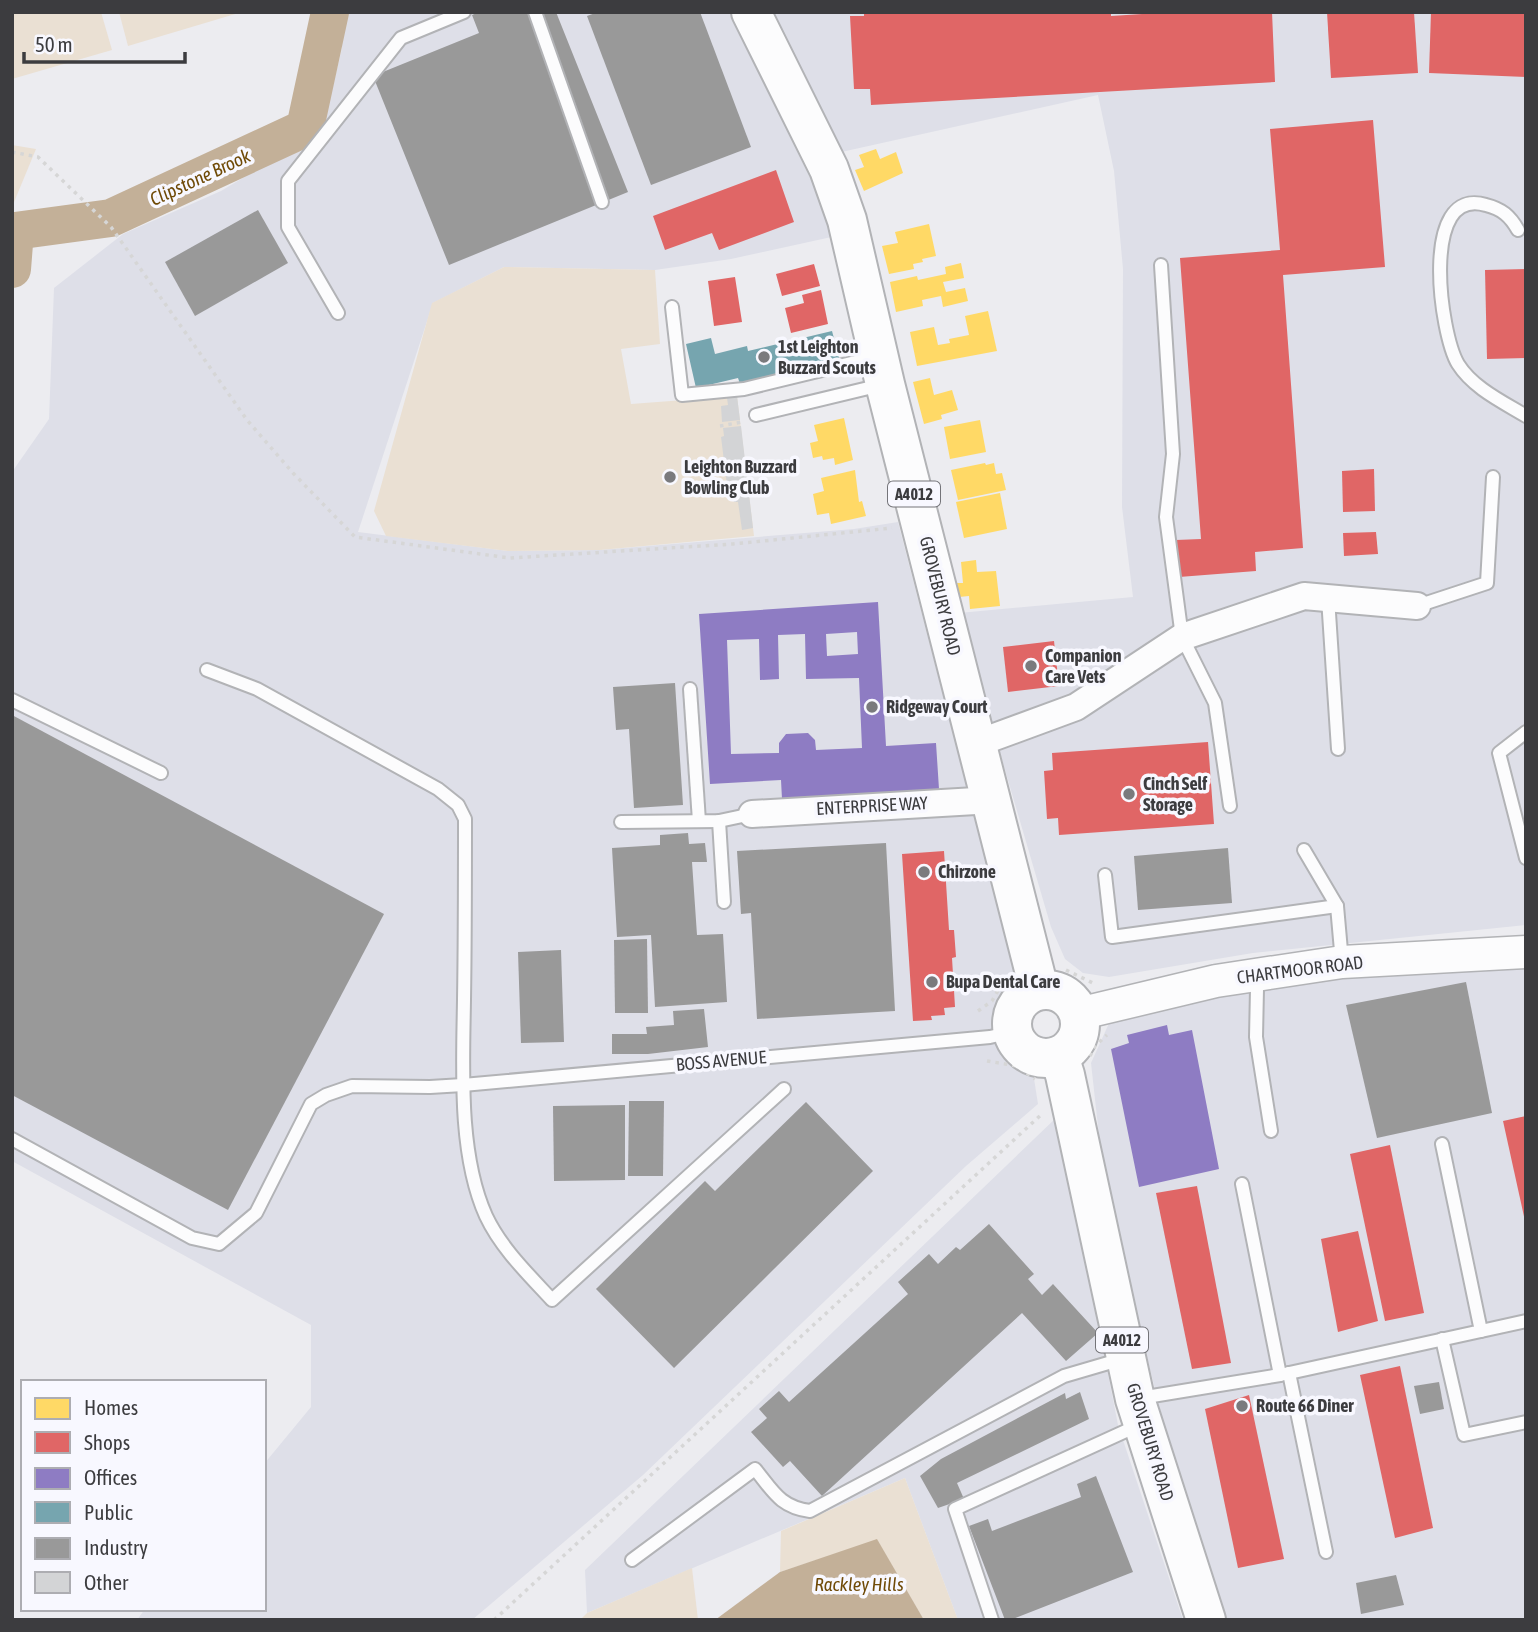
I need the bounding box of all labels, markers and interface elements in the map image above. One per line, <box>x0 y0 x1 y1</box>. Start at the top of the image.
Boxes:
scale bar <box>24 21 186 65</box>
text: 50 m <box>35 32 73 56</box>
water label: Clipstone Brook <box>146 144 254 210</box>
place label: 1st Leighton Buzzard Scouts <box>778 336 876 378</box>
marker: 1st Leighton Buzzard Scouts <box>756 349 772 365</box>
place label: Leighton Buzzard Bowling Club <box>684 456 797 498</box>
marker: Leighton Buzzard Bowling Club <box>662 469 678 485</box>
road number: A4012 <box>888 481 940 506</box>
street label: GROVEBURY ROAD <box>916 534 965 658</box>
place label: Companion Care Vets <box>1045 645 1122 687</box>
marker: Companion Care Vets <box>1023 658 1039 674</box>
place label: Ridgeway Court <box>886 696 988 717</box>
marker: Ridgeway Court <box>864 699 880 715</box>
place label: Cinch Self Storage <box>1143 773 1208 815</box>
marker: Cinch Self Storage <box>1121 786 1137 802</box>
street label: ENTERPRISE WAY <box>816 792 928 819</box>
place label: Chirzone <box>938 861 996 882</box>
marker: Chirzone <box>916 864 932 880</box>
street label: CHARTMOOR ROAD <box>1236 951 1364 988</box>
place label: Bupa Dental Care <box>946 971 1060 992</box>
marker: Bupa Dental Care <box>924 974 940 990</box>
street label: BOSS AVENUE <box>675 1046 767 1075</box>
road number: A4012 <box>1096 1328 1148 1352</box>
legend <box>21 1380 266 1611</box>
street label: GROVEBURY ROAD <box>1123 1381 1178 1503</box>
text: Homes <box>84 1395 138 1419</box>
place label: Route 66 Diner <box>1256 1395 1354 1416</box>
marker: Route 66 Diner <box>1234 1398 1250 1414</box>
text: Shops <box>84 1430 130 1454</box>
text: Offices <box>84 1465 137 1489</box>
text: Public <box>84 1500 133 1524</box>
text: Industry <box>84 1535 148 1559</box>
text: Other <box>84 1570 129 1594</box>
water label: Rackley Hills <box>814 1573 904 1595</box>

